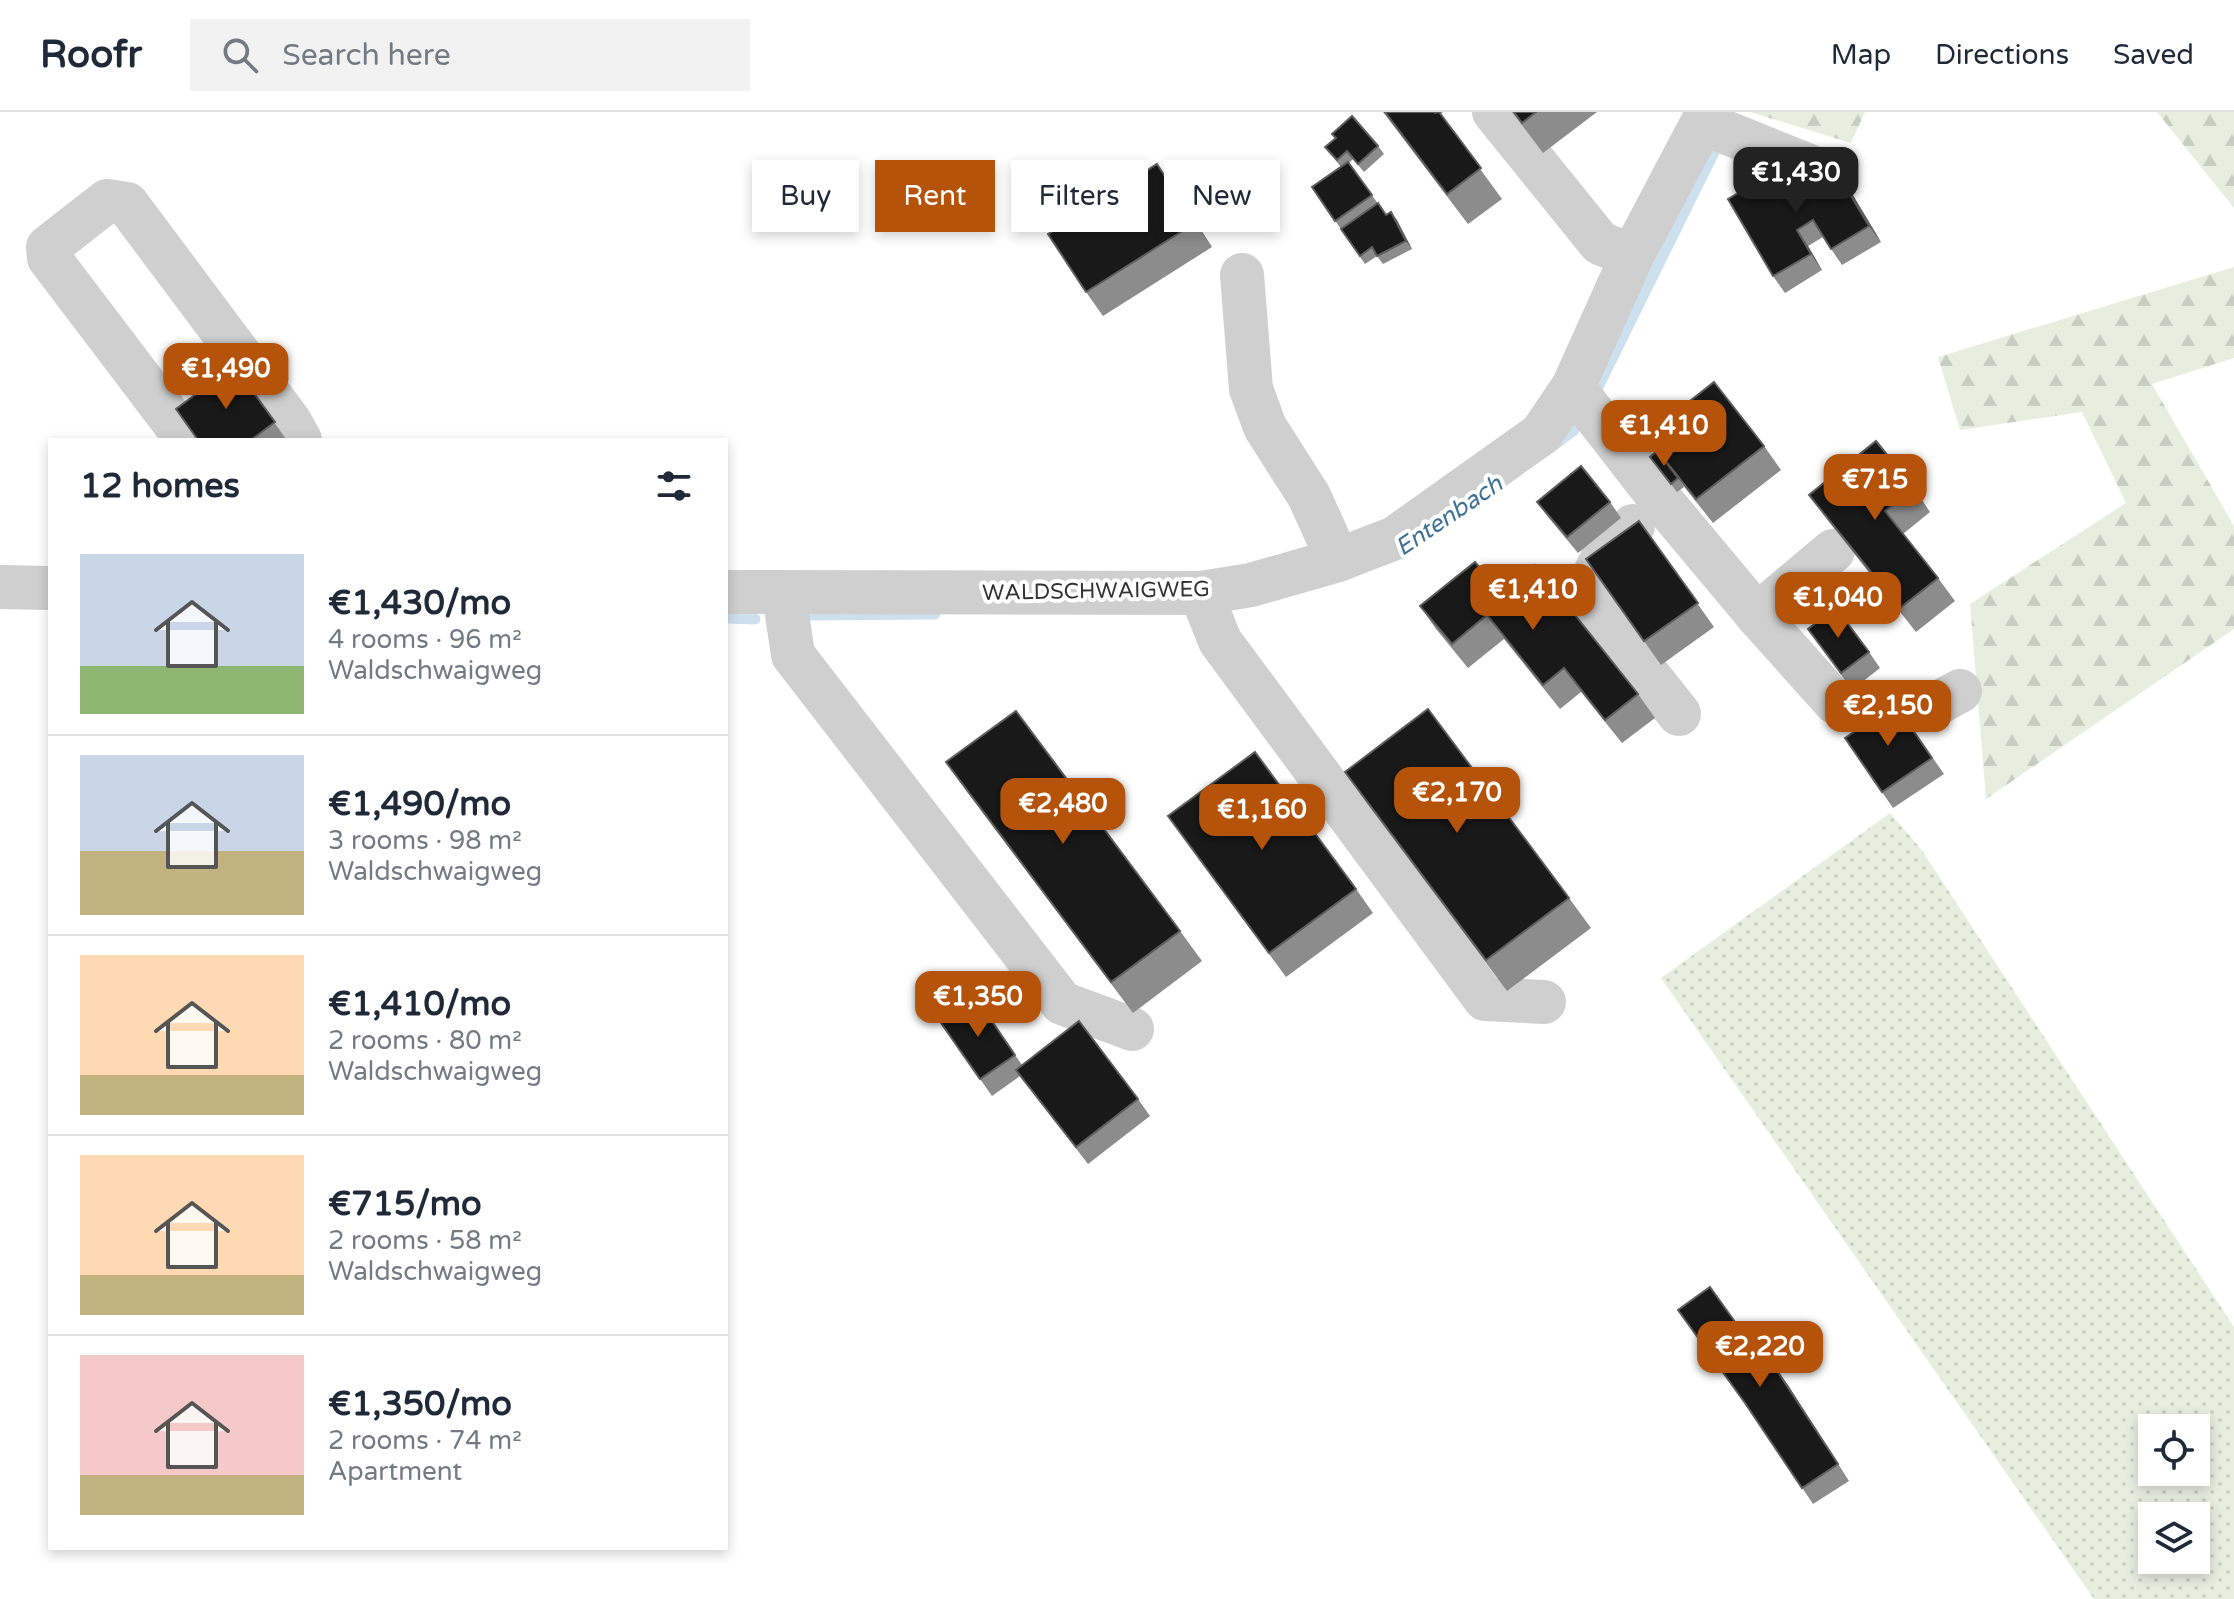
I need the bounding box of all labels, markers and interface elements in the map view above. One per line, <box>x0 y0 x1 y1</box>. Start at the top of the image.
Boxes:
search box <box>190 19 750 91</box>
text: Roofr <box>40 32 142 78</box>
icon: search <box>218 33 262 77</box>
text: Search here <box>282 37 451 74</box>
text: Map <box>1831 38 1891 72</box>
text: Directions <box>1935 38 2069 72</box>
text: Saved <box>2113 38 2194 72</box>
pin: €1,430 <box>1731 147 1861 215</box>
text: €1,430 <box>1751 157 1841 188</box>
chip: Buy <box>752 160 859 232</box>
chip: Rent <box>875 160 995 232</box>
chip: Filters <box>1011 160 1148 232</box>
chip: New <box>1164 160 1280 232</box>
pin: €1,490 <box>161 343 291 411</box>
text: €1,490 <box>181 353 271 384</box>
pin: €1,410 <box>1599 400 1729 468</box>
text: €1,410 <box>1619 410 1709 441</box>
pin: €715 <box>1828 454 1922 522</box>
icon: filters <box>652 464 696 508</box>
text: €715 <box>1842 464 1908 495</box>
text: 12 homes <box>80 466 240 507</box>
water label: Entenbach <box>1390 469 1509 562</box>
pin: €1,410 <box>1468 564 1598 632</box>
pin: €1,040 <box>1773 572 1903 640</box>
text: €1,410 <box>1488 574 1578 605</box>
street label: WALDSCHWAIGWEG <box>982 576 1210 606</box>
text: €1,040 <box>1793 582 1883 613</box>
text: €1,430/mo <box>328 583 511 624</box>
icon: home <box>144 586 240 682</box>
text: 4 rooms · 96 m² <box>328 624 522 655</box>
text: Waldschwaigweg <box>328 655 542 686</box>
pin: €2,150 <box>1823 680 1953 748</box>
text: €2,150 <box>1843 690 1933 721</box>
pin: €2,170 <box>1392 767 1522 835</box>
text: €2,170 <box>1412 777 1502 808</box>
pin: €2,480 <box>998 778 1128 846</box>
text: €1,490/mo <box>328 784 511 825</box>
pin: €1,160 <box>1197 784 1327 852</box>
icon: home <box>144 787 240 883</box>
text: €2,480 <box>1018 788 1108 819</box>
text: €1,160 <box>1217 794 1307 825</box>
text: 3 rooms · 98 m² <box>328 825 522 856</box>
text: Waldschwaigweg <box>328 856 542 887</box>
pin: €1,350 <box>913 971 1043 1039</box>
text: €1,350 <box>933 981 1023 1012</box>
text: €1,410/mo <box>328 984 511 1025</box>
icon: home <box>144 987 240 1083</box>
text: 2 rooms · 80 m² <box>328 1025 522 1056</box>
text: Waldschwaigweg <box>328 1056 542 1087</box>
text: €715/mo <box>328 1184 482 1225</box>
icon: home <box>144 1187 240 1283</box>
text: 2 rooms · 58 m² <box>328 1225 522 1256</box>
text: Waldschwaigweg <box>328 1256 542 1287</box>
pin: €2,220 <box>1695 1321 1825 1389</box>
text: €2,220 <box>1715 1331 1805 1362</box>
text: €1,350/mo <box>328 1384 512 1425</box>
icon: home <box>144 1387 240 1483</box>
map controls <box>2138 1414 2210 1574</box>
button: locate <box>2138 1414 2210 1486</box>
text: 2 rooms · 74 m² <box>328 1425 522 1456</box>
text: Apartment <box>328 1456 462 1487</box>
button: layers <box>2138 1502 2210 1574</box>

